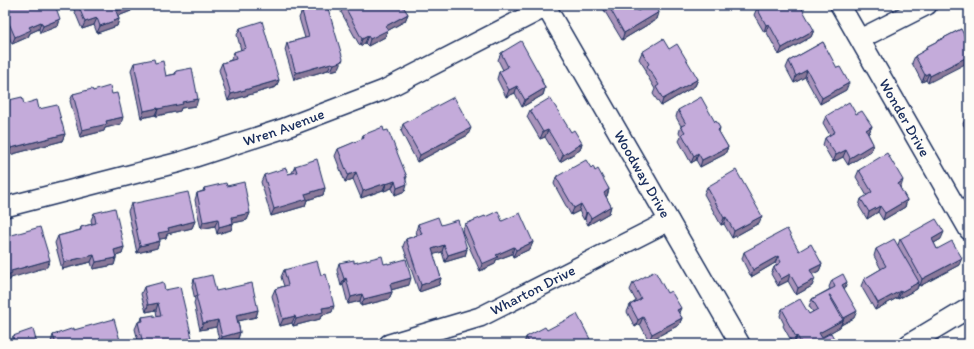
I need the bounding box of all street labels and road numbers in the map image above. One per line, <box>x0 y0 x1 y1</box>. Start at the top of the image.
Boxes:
street label: Wonder Drive <box>875 76 934 160</box>
street label: Wren Avenue <box>241 105 327 150</box>
street label: Woodway Drive <box>610 127 675 221</box>
street label: Wharton Drive <box>487 261 578 319</box>

